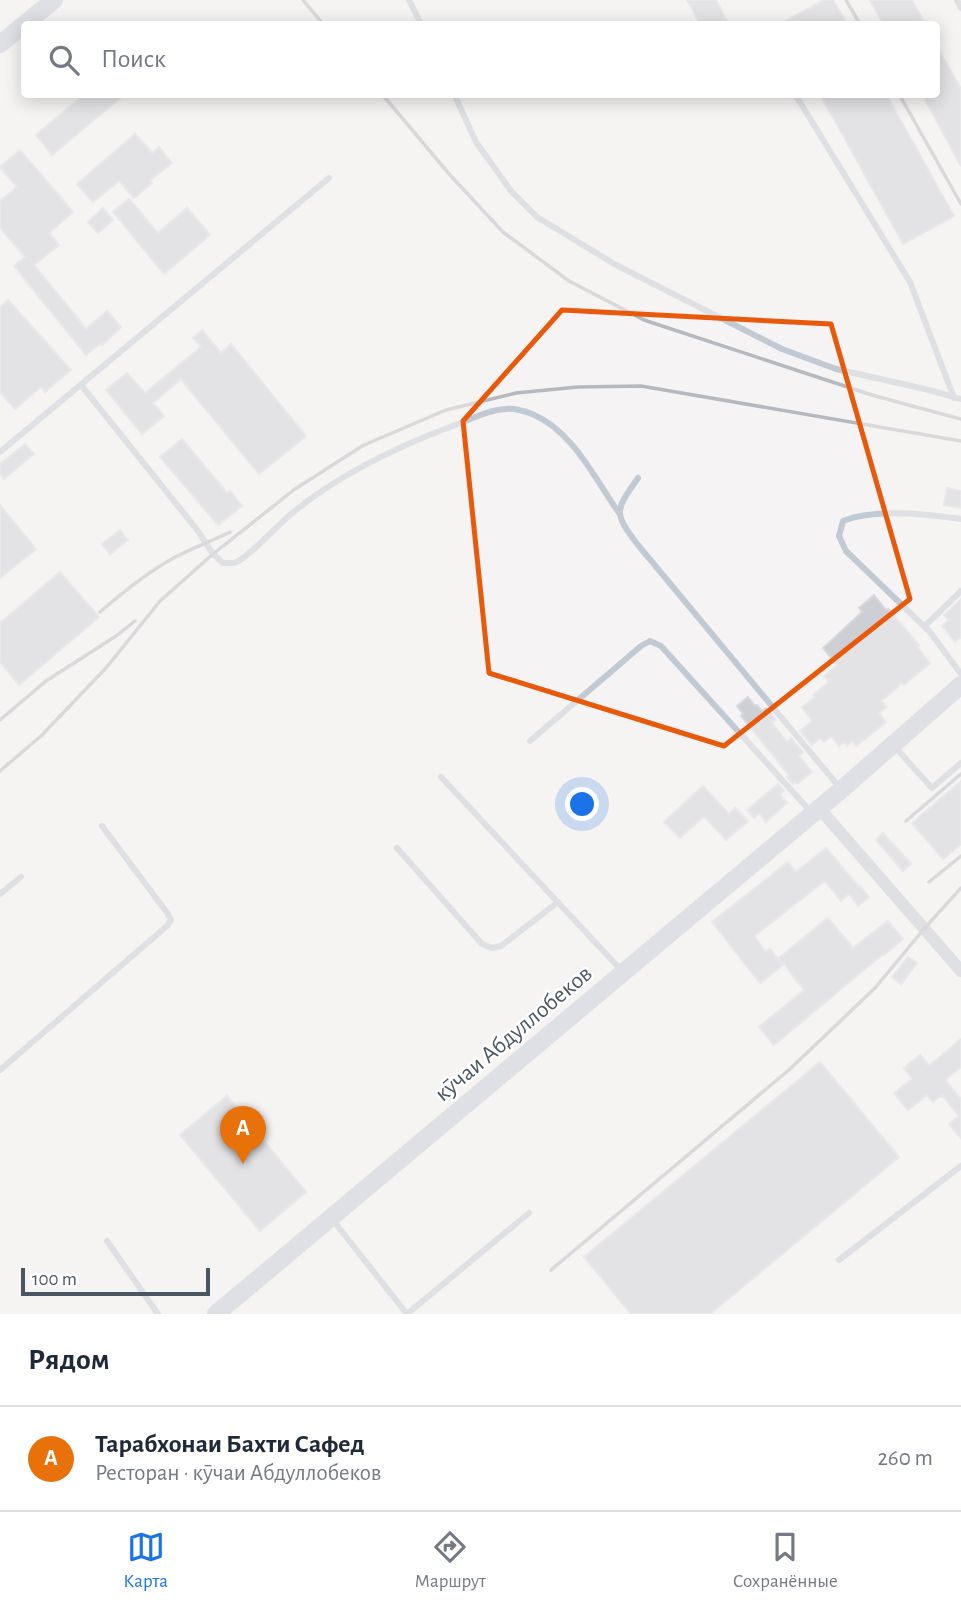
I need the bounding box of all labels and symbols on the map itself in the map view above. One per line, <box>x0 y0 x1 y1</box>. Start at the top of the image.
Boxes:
your location <box>565 787 599 821</box>
street label: кӯчаи Абдуллобеков <box>430 961 597 1106</box>
pin: A <box>220 1106 266 1164</box>
scale bar <box>21 1265 210 1297</box>

